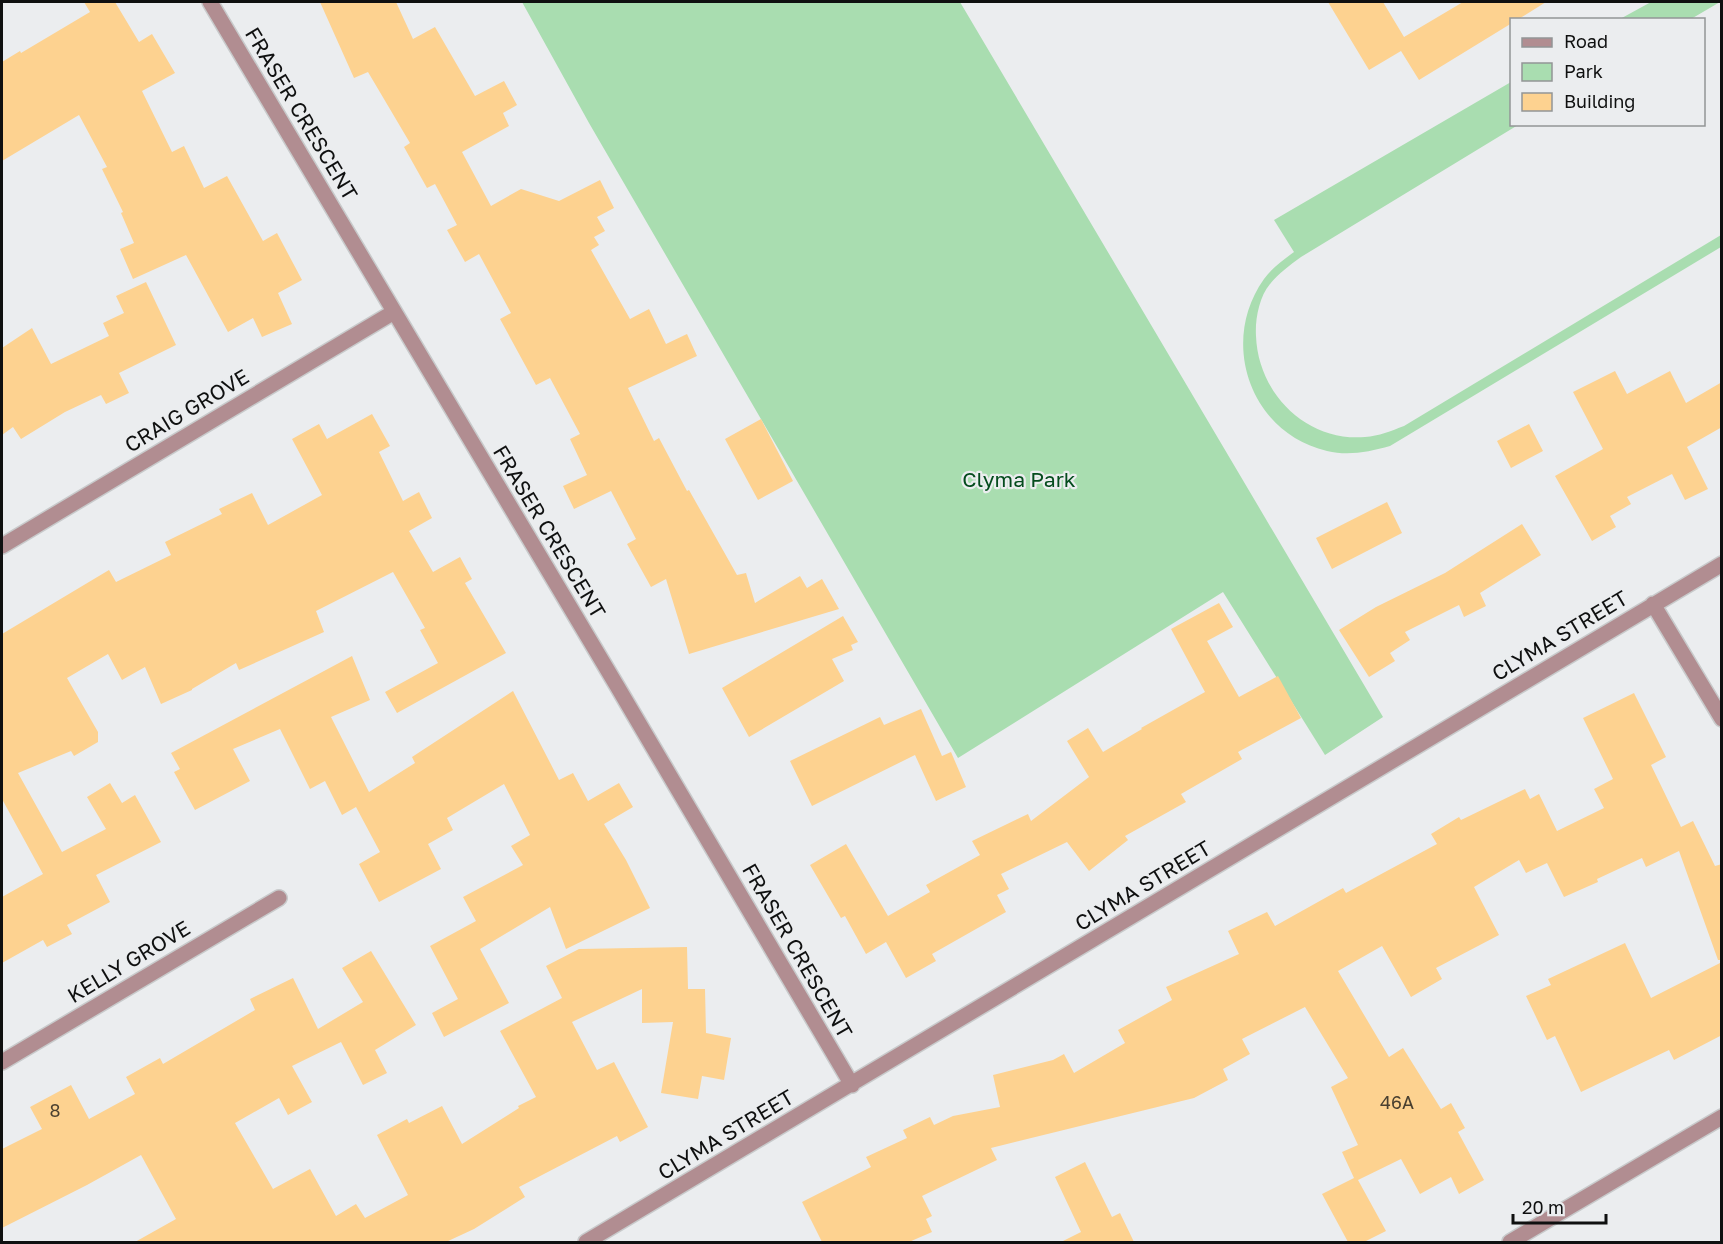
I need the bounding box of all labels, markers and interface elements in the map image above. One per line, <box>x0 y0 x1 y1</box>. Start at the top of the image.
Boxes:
legend <box>1510 18 1705 126</box>
street label: FRASER CRESCENT <box>240 22 364 205</box>
text: Road <box>1564 30 1608 52</box>
text: Park <box>1564 60 1603 82</box>
text: Building <box>1564 90 1635 112</box>
street label: CRAIG GROVE <box>120 363 253 457</box>
street label: FRASER CRESCENT <box>488 440 612 623</box>
park label: Clyma Park <box>962 466 1076 492</box>
street label: CLYMA STREET <box>1487 584 1632 686</box>
street label: CLYMA STREET <box>1070 834 1215 936</box>
street label: FRASER CRESCENT <box>737 859 858 1042</box>
street label: KELLY GROVE <box>62 914 195 1008</box>
street label: CLYMA STREET <box>653 1083 798 1185</box>
house number: 46A <box>1380 1091 1414 1113</box>
house number: 8 <box>50 1099 60 1121</box>
scale bar <box>1513 1187 1606 1225</box>
text: 20 m <box>1522 1196 1564 1218</box>

